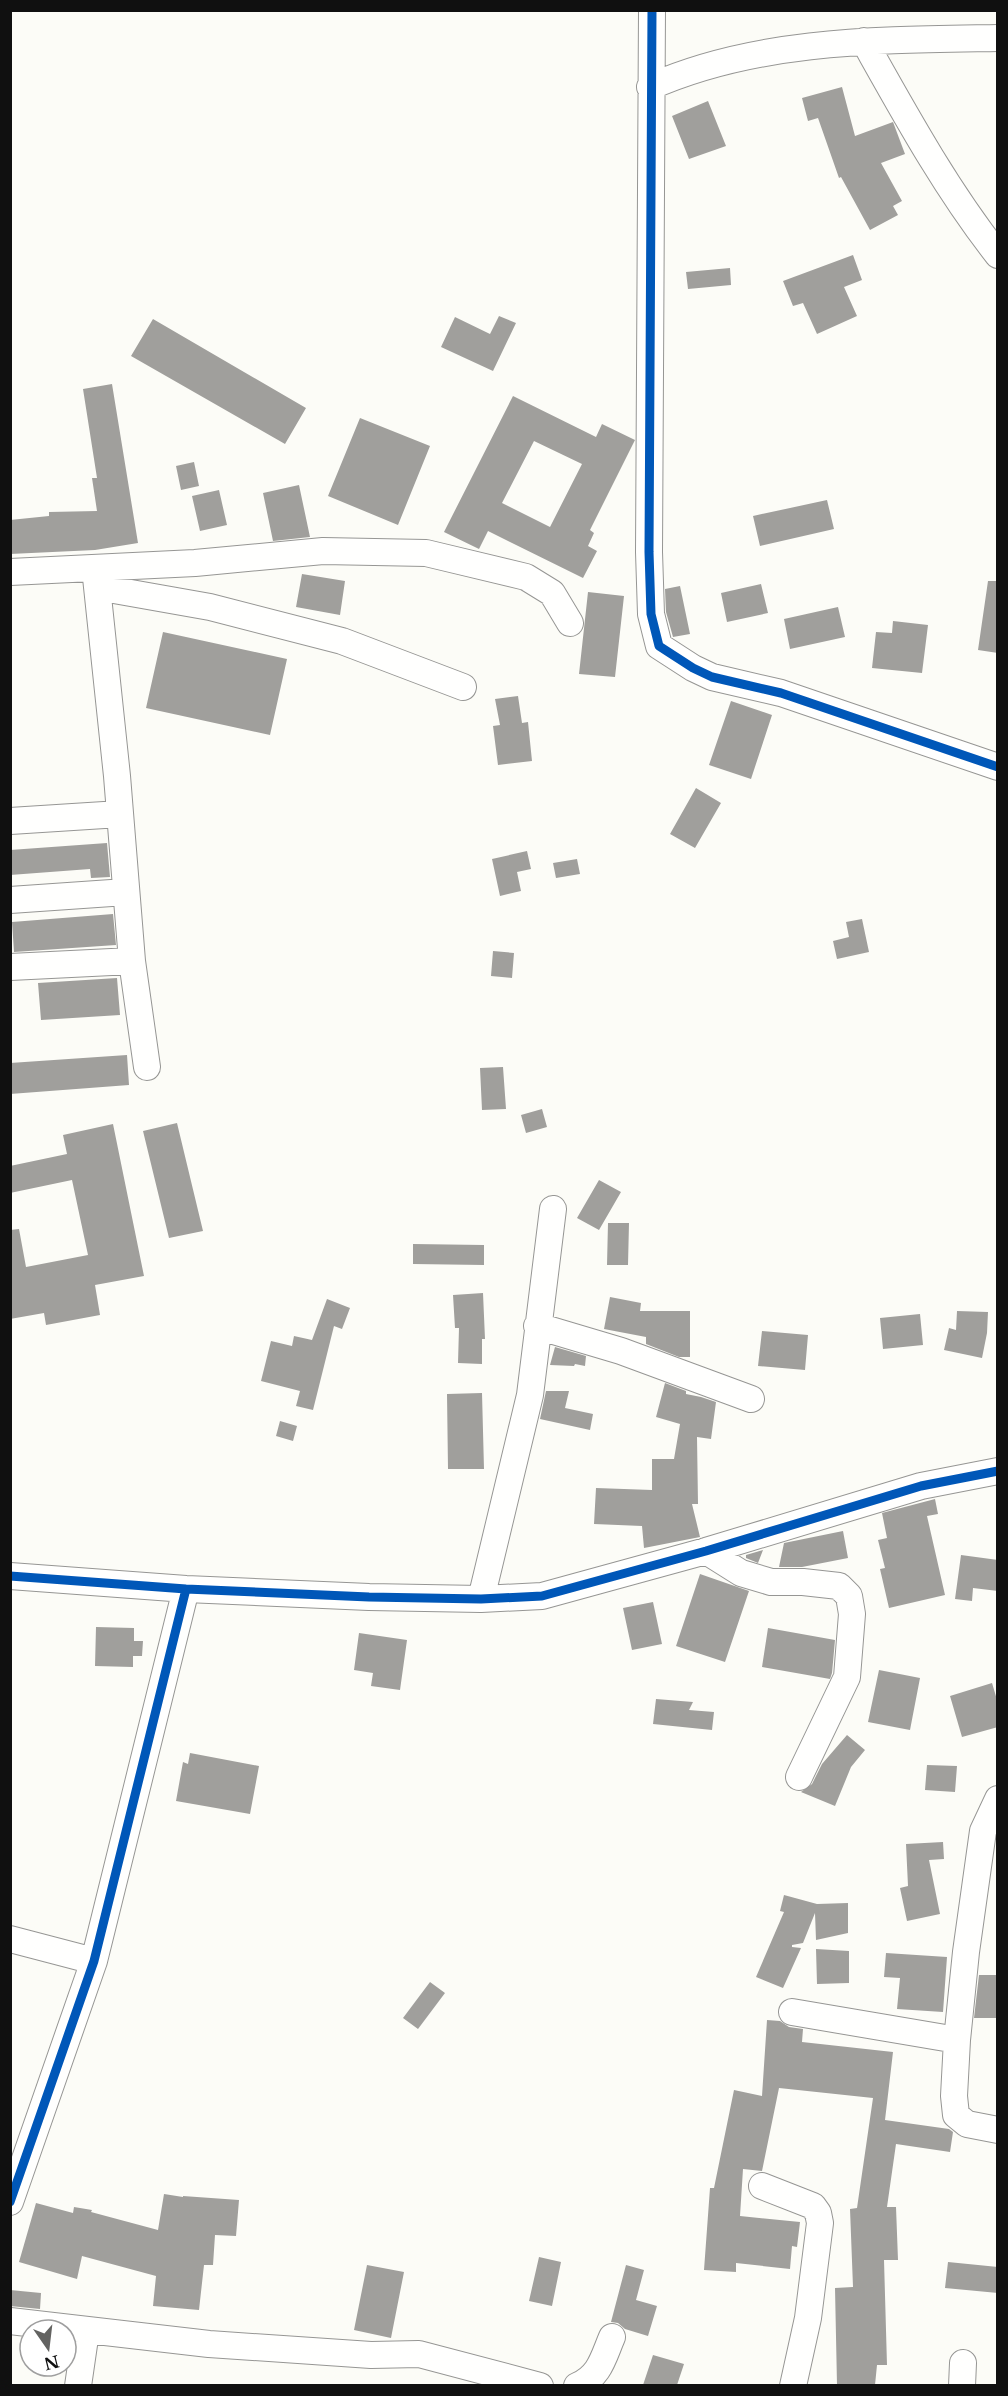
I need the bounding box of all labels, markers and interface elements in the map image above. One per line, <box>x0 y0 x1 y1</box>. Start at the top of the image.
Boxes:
north arrow <box>18 2318 78 2378</box>
text: N <box>42 2351 61 2374</box>

